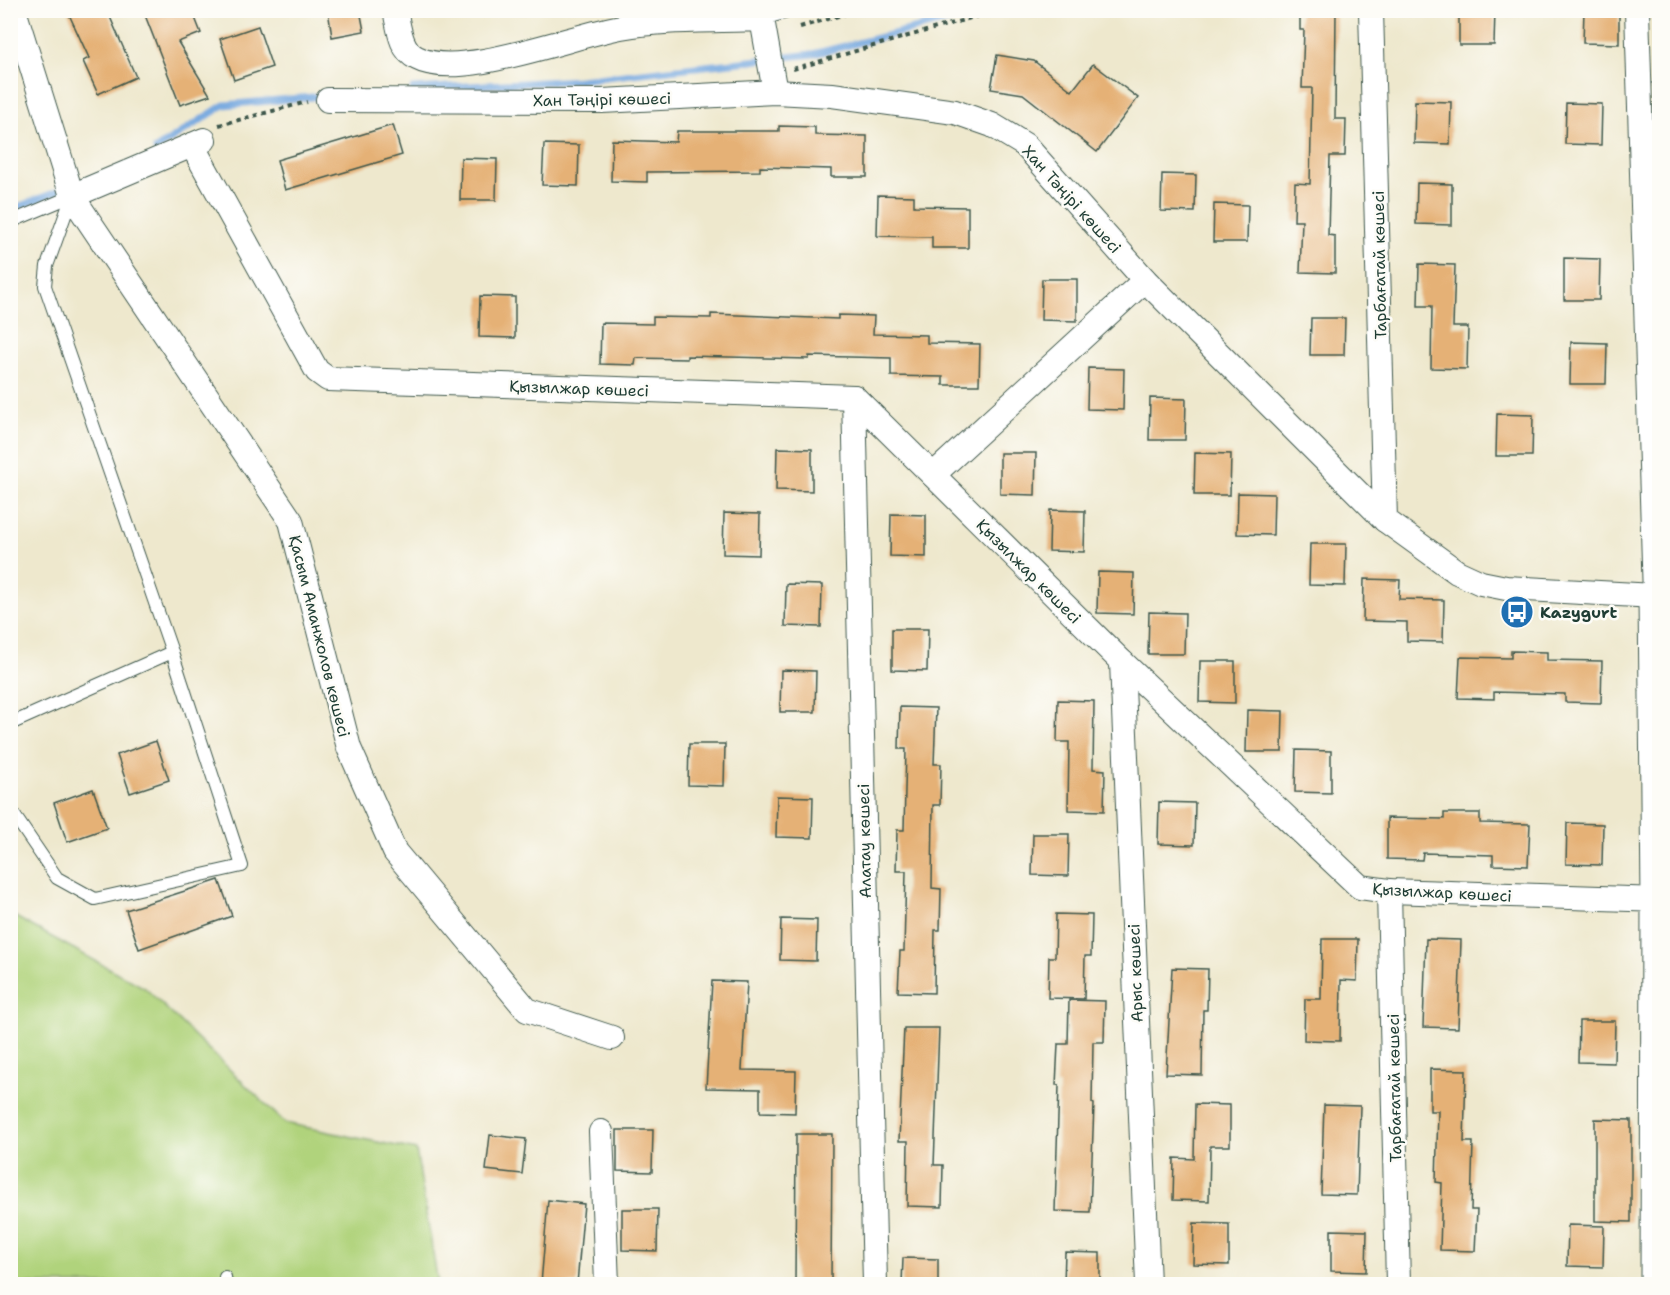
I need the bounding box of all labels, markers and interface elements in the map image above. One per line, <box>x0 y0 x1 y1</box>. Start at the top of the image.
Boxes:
street label: Хан Тәңірі көшесі <box>533 88 671 111</box>
street label: Хан Тәңірі көшесі <box>1017 141 1126 258</box>
street label: Тарбағатай көшесі <box>1368 190 1391 340</box>
street label: Қызылжар көшесі <box>509 376 649 401</box>
street label: Қызылжар көшесі <box>972 514 1086 628</box>
street label: Қасым Аманжолов көшесі <box>284 533 355 739</box>
bus stop icon: Kazygurt <box>1499 594 1535 630</box>
place label: Kazygurt <box>1540 602 1618 623</box>
street label: Алатау көшесі <box>853 783 876 899</box>
street label: Қызылжар көшесі <box>1372 878 1512 907</box>
street label: Арыс көшесі <box>1123 923 1148 1023</box>
street label: Тарбағатай көшесі <box>1383 1013 1406 1163</box>

